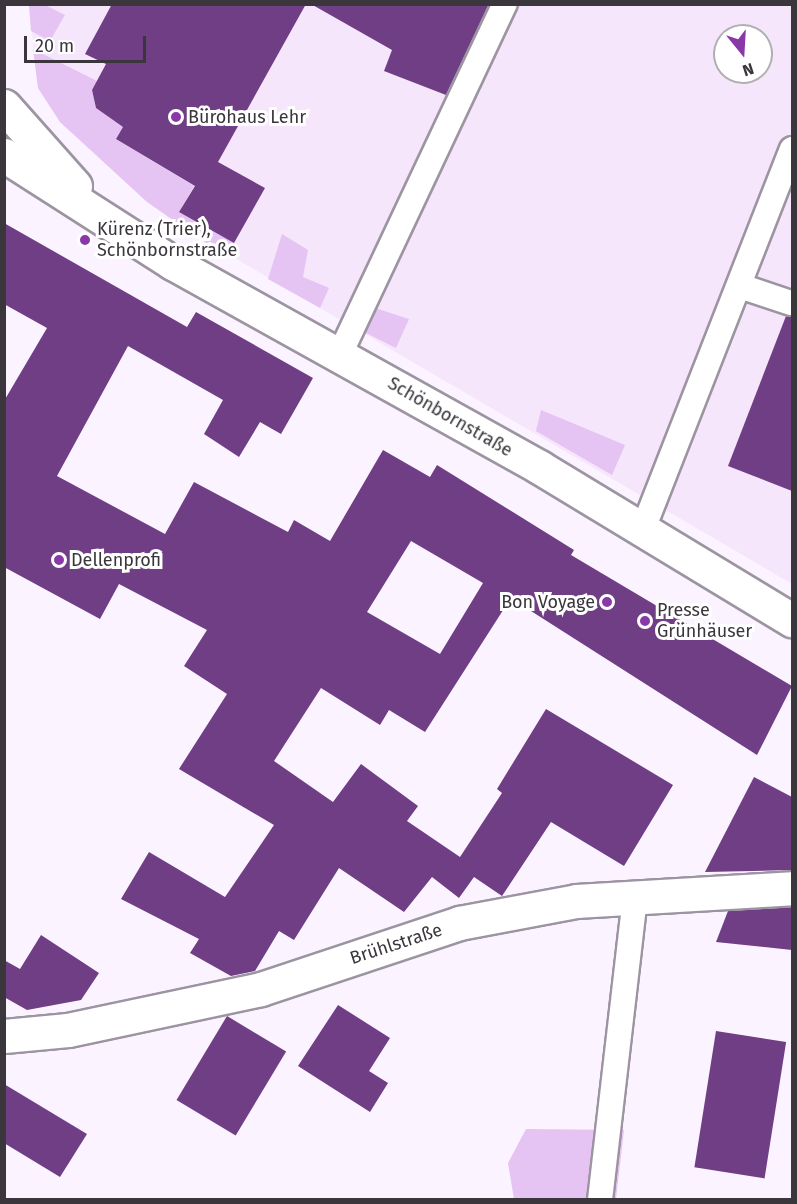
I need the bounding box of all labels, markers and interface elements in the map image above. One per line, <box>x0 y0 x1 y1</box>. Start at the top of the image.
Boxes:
scale bar <box>27 24 148 62</box>
north arrow <box>713 24 773 84</box>
text: 20 m <box>35 35 74 57</box>
text: N <box>740 59 756 80</box>
place label: Bürohaus Lehr <box>188 106 306 128</box>
marker: Bürohaus Lehr <box>169 110 183 124</box>
place label: Kürenz (Trier), Schönbornstraße <box>97 219 237 262</box>
marker: Kürenz (Trier), Schönbornstraße <box>78 233 92 247</box>
street label: Schönbornstraße <box>384 373 516 461</box>
place label: Dellenprofi <box>71 549 161 571</box>
marker: Dellenprofi <box>52 553 66 567</box>
place label: Bon Voyage <box>501 591 595 613</box>
marker: Bon Voyage <box>600 595 614 609</box>
place label: Presse Grünhäuser <box>657 600 752 642</box>
marker: Presse Grünhäuser <box>638 614 652 628</box>
street label: Brühlstraße <box>347 919 445 969</box>

